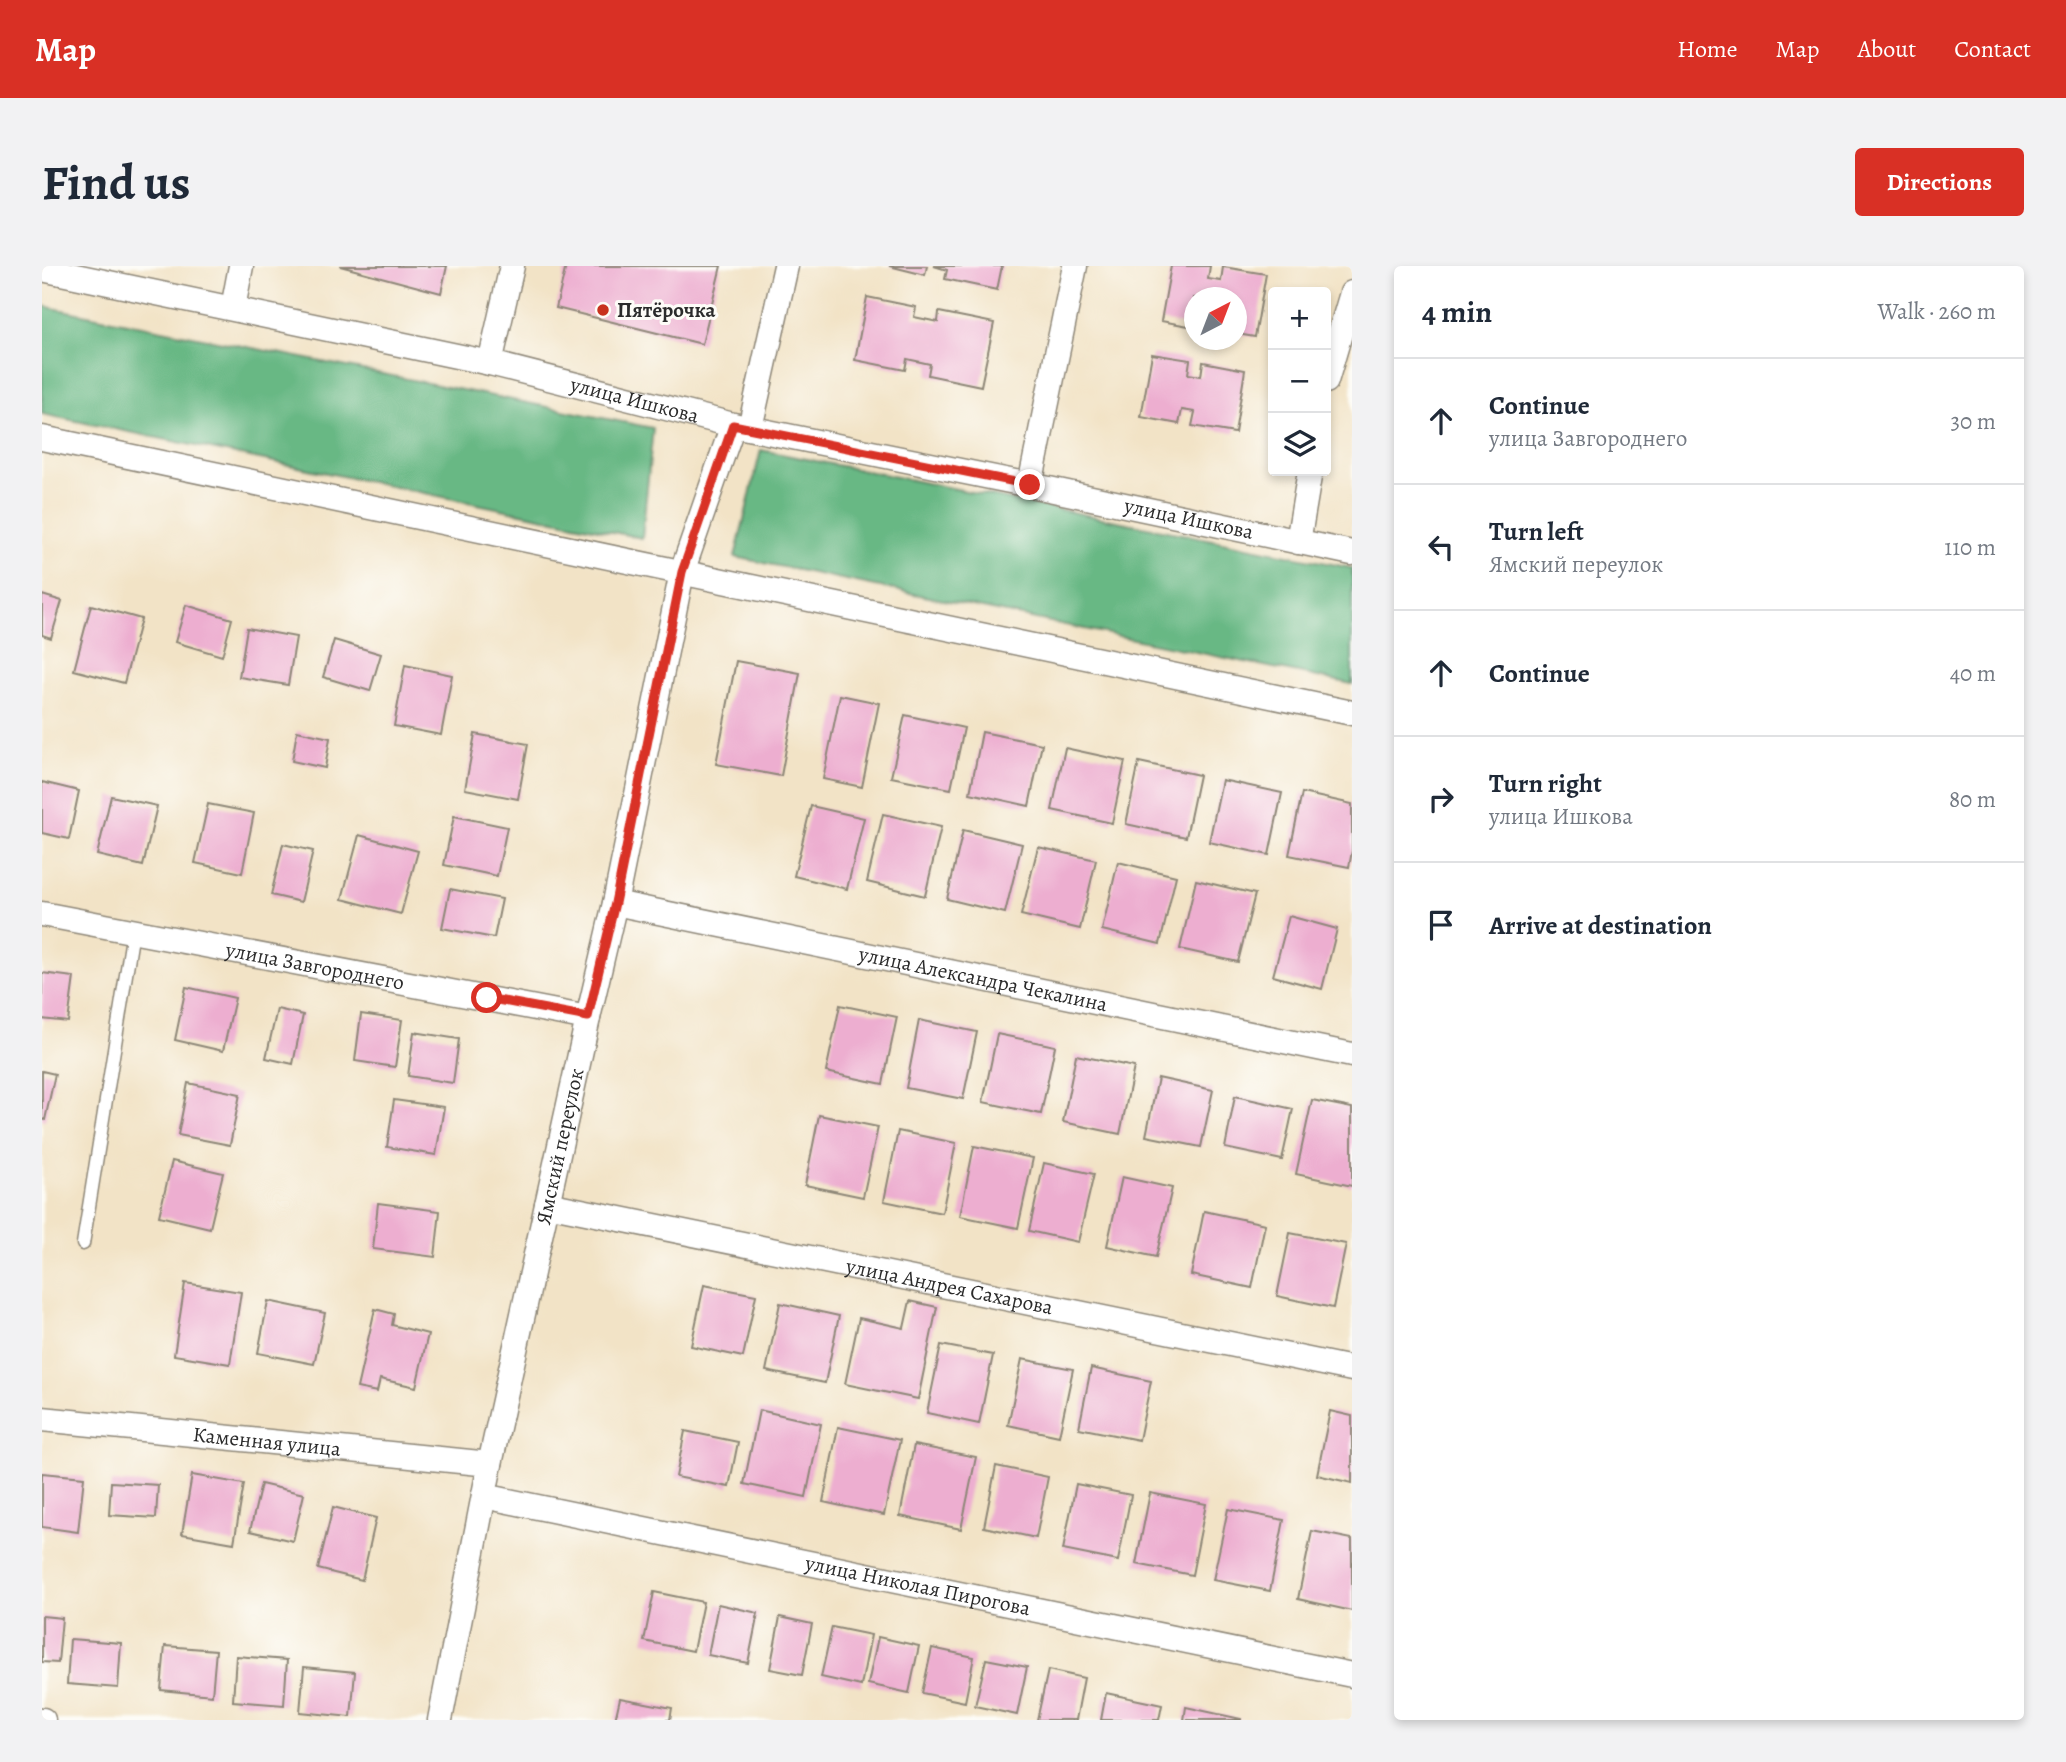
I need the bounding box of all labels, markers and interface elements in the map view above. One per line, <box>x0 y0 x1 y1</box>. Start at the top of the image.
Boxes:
text: Map <box>35 27 96 72</box>
text: Home <box>1677 33 1738 65</box>
text: Map <box>1776 33 1820 65</box>
text: About <box>1858 33 1916 65</box>
text: Contact <box>1954 33 2031 65</box>
button: Directions <box>1855 148 2024 216</box>
text: Find us <box>42 149 190 216</box>
north arrow <box>1184 287 1247 350</box>
map controls <box>1268 287 1331 476</box>
button: + <box>1268 287 1331 350</box>
text: 4 min <box>1422 292 1492 332</box>
place label: Пятёрочка <box>617 296 716 324</box>
text: Walk · 260 m <box>1877 296 1996 327</box>
marker: Пятёрочка <box>595 302 611 318</box>
button: − <box>1268 350 1331 413</box>
street label: улица Ишкова <box>567 370 702 430</box>
text: Continue <box>1489 388 1590 423</box>
icon: ahead <box>1422 402 1460 440</box>
text: 30 m <box>1950 406 1996 437</box>
button: layers <box>1268 413 1331 476</box>
text: улица Завгороднего <box>1489 423 1687 454</box>
route end <box>1014 469 1045 500</box>
street label: улица Ишкова <box>1121 491 1256 546</box>
text: Turn left <box>1489 514 1584 549</box>
icon: left <box>1422 528 1460 566</box>
text: 110 m <box>1944 532 1996 563</box>
text: Ямский переулок <box>1489 549 1663 580</box>
icon: ahead <box>1422 654 1460 692</box>
text: Continue <box>1489 656 1590 691</box>
text: 40 m <box>1950 658 1996 689</box>
text: Turn right <box>1489 766 1602 801</box>
icon: right <box>1422 780 1460 818</box>
text: 80 m <box>1949 784 1996 815</box>
text: улица Ишкова <box>1489 801 1633 832</box>
icon: arrive <box>1422 906 1460 944</box>
text: Arrive at destination <box>1489 908 1712 943</box>
street label: улица Завгороднего <box>222 935 407 997</box>
street label: улица Александра Чекалина <box>855 939 1110 1018</box>
route start <box>471 982 502 1013</box>
street label: Ямский переулок <box>529 1066 591 1227</box>
street label: улица Андрея Сахарова <box>843 1251 1056 1321</box>
street label: Каменная улица <box>192 1420 343 1463</box>
street label: улица Николая Пирогова <box>802 1548 1033 1622</box>

